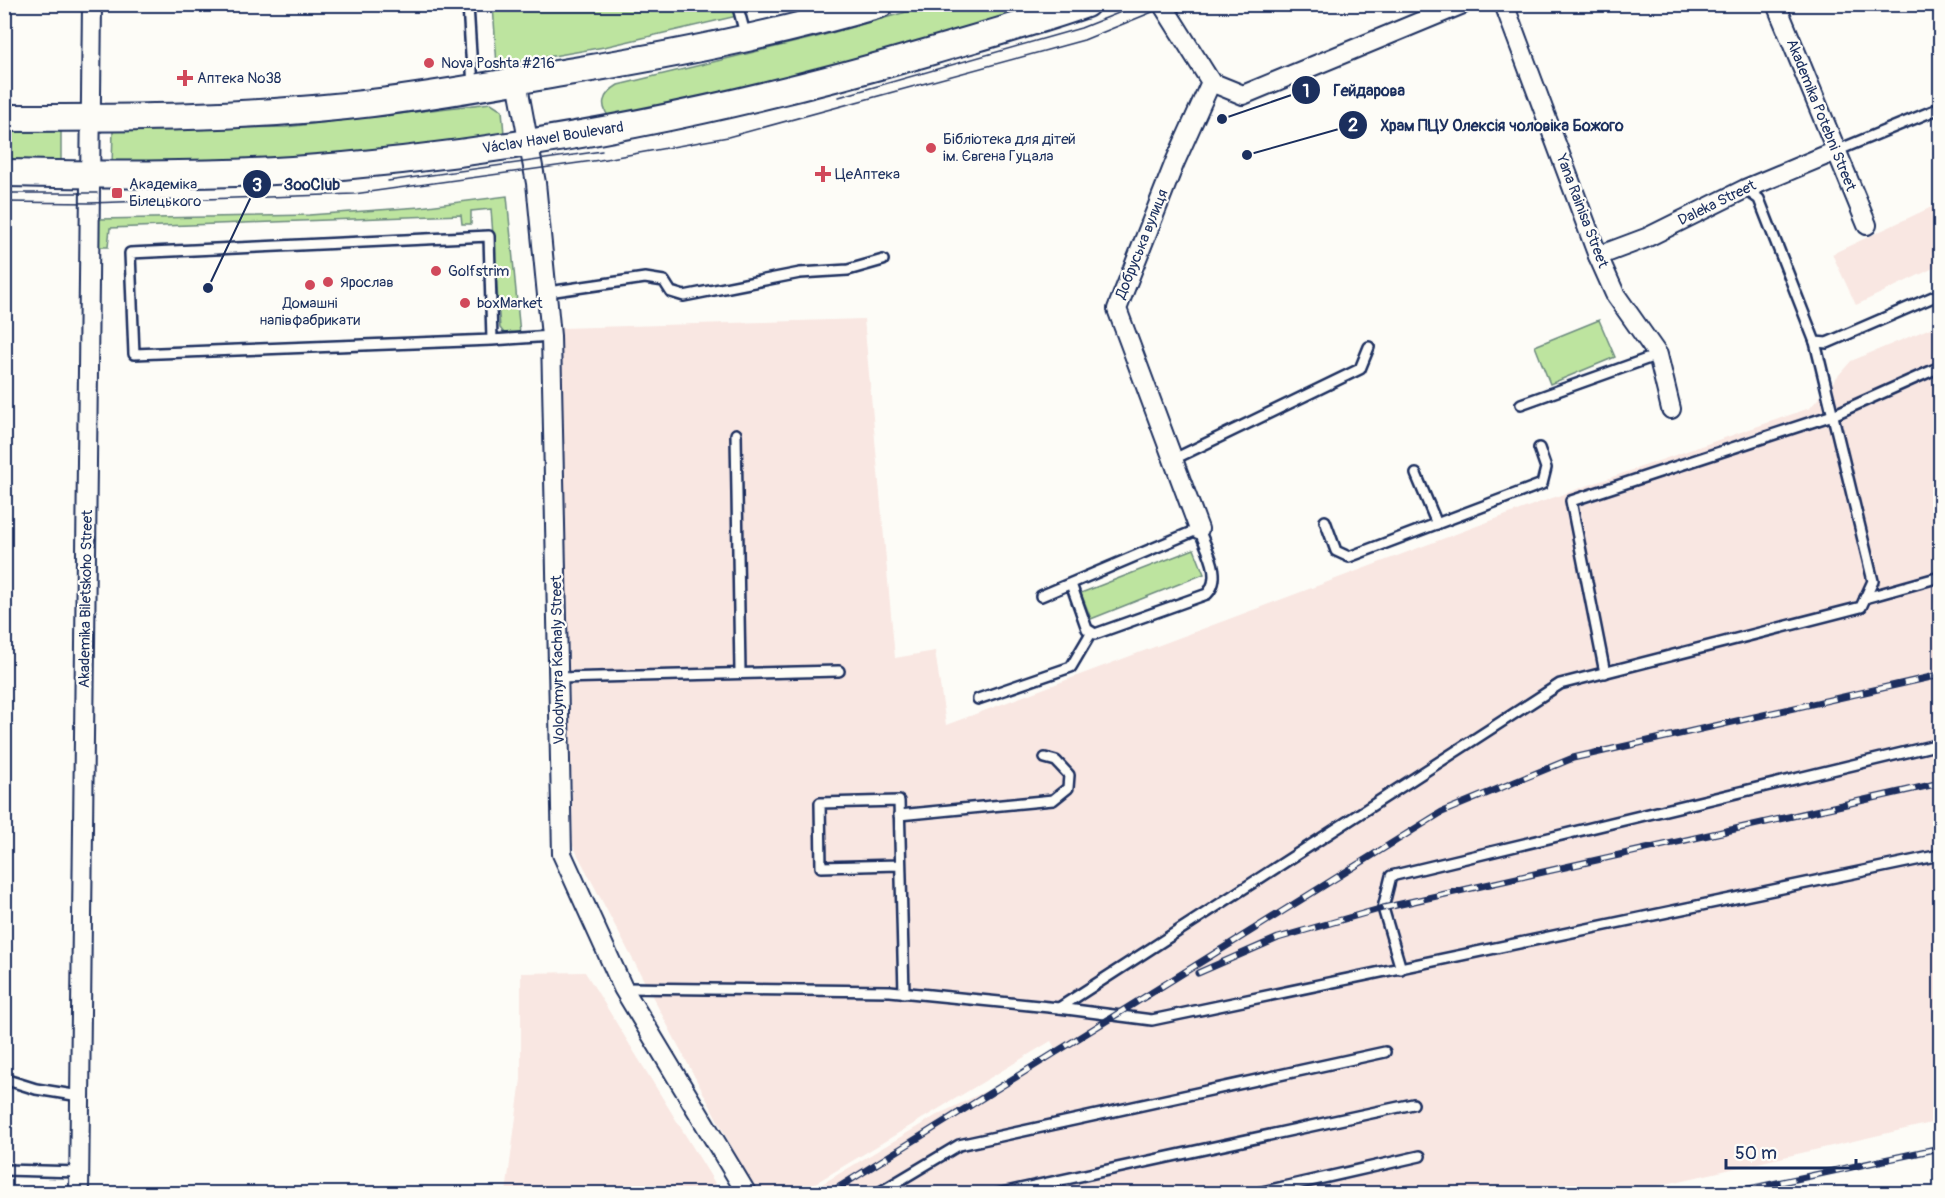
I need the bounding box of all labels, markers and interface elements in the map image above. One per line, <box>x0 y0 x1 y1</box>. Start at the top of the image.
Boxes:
street label: Akademika Potebni Street <box>1782 36 1861 195</box>
place label: Nova Poshta #216 <box>441 54 555 73</box>
marker: Nova Poshta #216 <box>422 56 436 70</box>
place label: Аптека №38 <box>197 69 282 88</box>
marker: Аптека №38 <box>178 71 192 85</box>
callout: Гейдарова <box>1291 73 1417 107</box>
text: 1 <box>1302 80 1310 103</box>
text: Гейдарова <box>1333 81 1405 101</box>
callout: Храм ПЦУ Олексія чоловіка Божого <box>1338 108 1635 142</box>
text: 2 <box>1348 114 1358 137</box>
text: Храм ПЦУ Олексія чоловіка Божого <box>1381 116 1624 136</box>
street label: Václav Havel Boulevard <box>481 117 625 159</box>
place label: Бібліотека для дітей ім. Євгена Гуцала <box>943 130 1076 166</box>
marker: Бібліотека для дітей ім. Євгена Гуцала <box>924 141 938 155</box>
street label: Yana Rainisa Street <box>1551 150 1613 271</box>
place label: ЦеАптека <box>835 165 900 184</box>
callout: ЗооClub <box>242 167 352 201</box>
marker: ЦеАптека <box>816 167 830 181</box>
text: 3 <box>252 174 262 197</box>
place label: Академіка Білецького <box>129 175 201 211</box>
text: ЗооClub <box>284 175 340 195</box>
street label: Daleka Street <box>1675 176 1760 230</box>
marker: Академіка Білецького <box>110 186 124 200</box>
street label: Добруська вулиця <box>1111 186 1173 302</box>
place label: Golfstrim <box>448 262 509 281</box>
marker: Golfstrim <box>429 264 443 278</box>
place label: Ярослав <box>340 273 394 292</box>
marker: Ярослав <box>321 275 335 289</box>
marker: Домашні напівфабрикати <box>303 278 317 292</box>
place label: Домашні напівфабрикати <box>260 294 361 330</box>
place label: boxMarket <box>477 294 544 313</box>
marker: boxMarket <box>458 296 472 310</box>
street label: Akademika Biletskoho Street <box>75 509 97 688</box>
street label: Volodymyra Kachaly Street <box>547 574 569 745</box>
scale bar <box>1726 1132 1856 1170</box>
text: 50 m <box>1735 1142 1777 1165</box>

